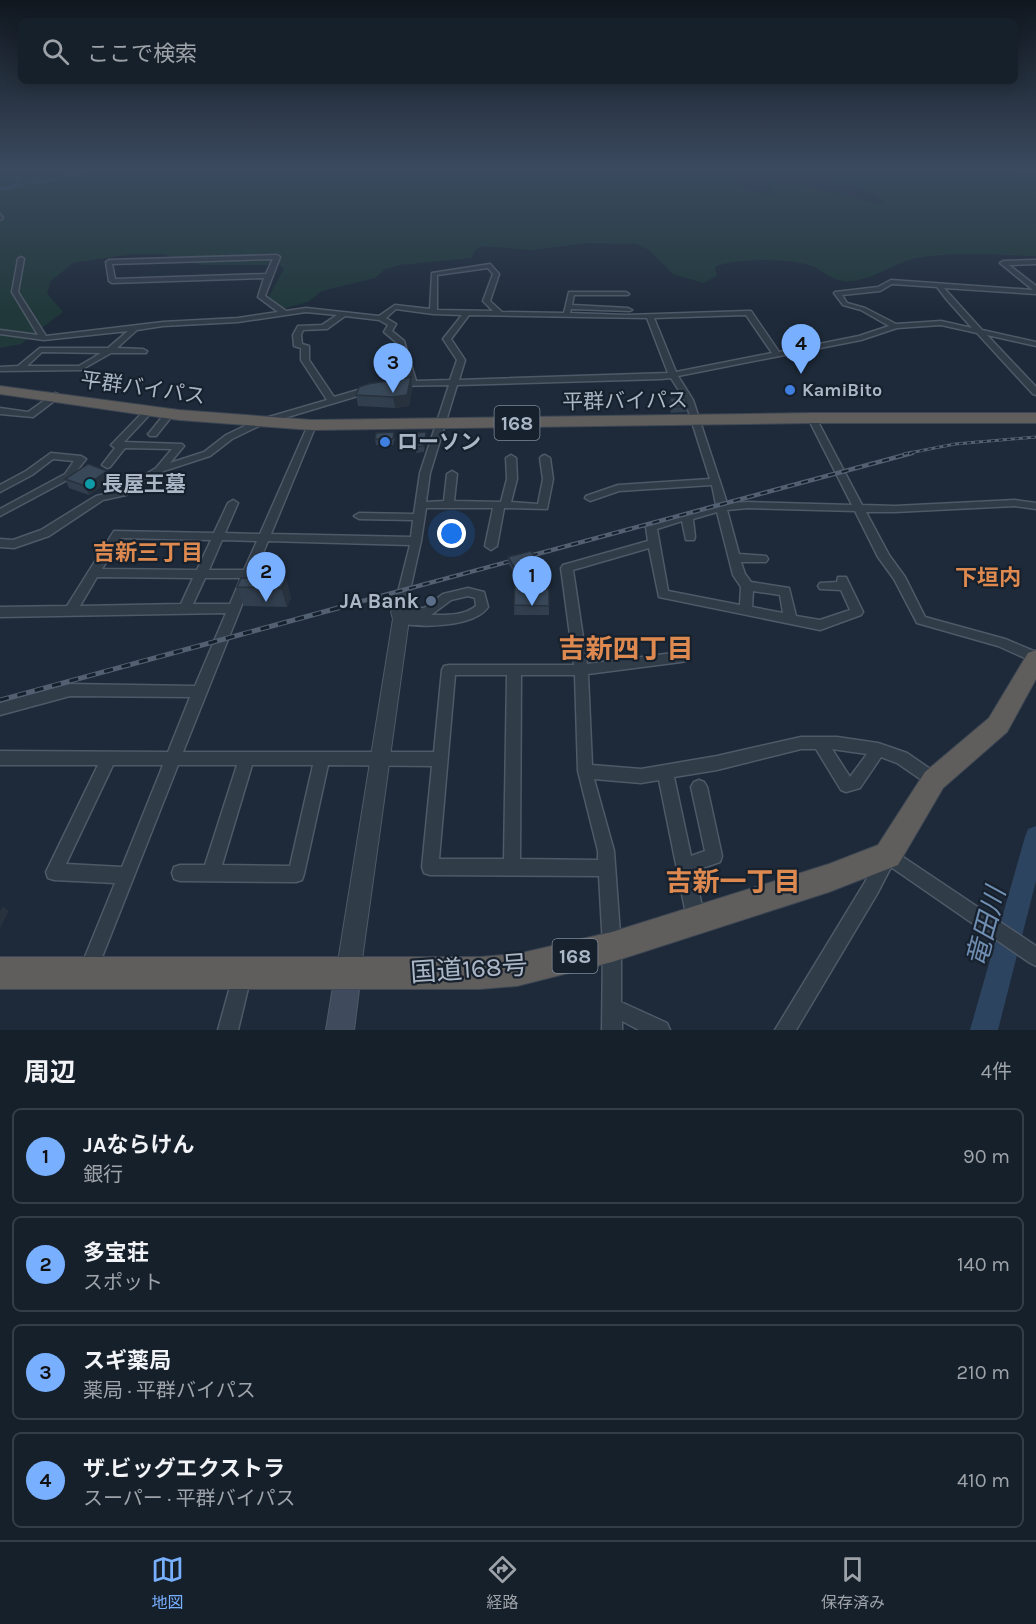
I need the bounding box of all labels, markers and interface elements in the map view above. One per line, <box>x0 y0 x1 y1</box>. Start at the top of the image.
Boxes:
search box <box>18 18 1018 84</box>
icon: search <box>39 35 72 68</box>
text: ここで検索 <box>87 41 197 67</box>
pin: 4 <box>782 324 820 374</box>
pin: 3 <box>374 344 412 393</box>
street label: 平群バイパス <box>79 367 207 409</box>
place label: KamiBito <box>802 379 882 401</box>
marker: KamiBito <box>783 383 797 397</box>
street label: 平群バイパス <box>562 388 688 414</box>
road number: 168 <box>494 406 540 440</box>
place label: ローソン <box>397 430 481 454</box>
marker: ローソン <box>378 435 392 449</box>
place label: 長屋王墓 <box>102 472 186 496</box>
marker: 長屋王墓 <box>83 477 97 491</box>
your location <box>437 519 466 548</box>
district label: 吉新三丁目 <box>93 540 203 566</box>
pin: 2 <box>246 552 286 602</box>
pin: 1 <box>512 556 552 606</box>
district label: 下垣内 <box>955 565 1021 591</box>
place label: JA Bank <box>340 589 420 613</box>
marker: JA Bank <box>424 594 438 608</box>
district label: 吉新四丁目 <box>559 633 694 665</box>
district label: 吉新一丁目 <box>666 866 801 898</box>
water label: 竜田川 <box>960 881 1013 970</box>
road number: 168 <box>552 939 598 973</box>
street label: 国道168号 <box>409 949 529 989</box>
text: 周辺 <box>24 1057 76 1088</box>
text: 4件 <box>981 1060 1012 1083</box>
text: JAならけん <box>83 1132 195 1158</box>
text: 1 <box>42 1145 49 1168</box>
text: 90 m <box>963 1145 1010 1168</box>
text: 銀行 <box>83 1163 123 1186</box>
text: 多宝荘 <box>83 1240 149 1266</box>
text: 2 <box>39 1253 52 1276</box>
text: 140 m <box>957 1253 1010 1276</box>
text: スポット <box>83 1271 163 1294</box>
text: スギ薬局 <box>83 1348 171 1374</box>
text: 3 <box>39 1361 52 1384</box>
text: 210 m <box>956 1361 1010 1384</box>
text: 薬局 · 平群バイパス <box>83 1379 256 1402</box>
text: ザ.ビッグエクストラ <box>83 1456 285 1482</box>
text: 4 <box>40 1469 51 1492</box>
text: 410 m <box>957 1469 1010 1492</box>
text: スーパー · 平群バイパス <box>83 1487 295 1510</box>
tab: 地図 <box>151 1553 184 1613</box>
tab: 経路 <box>486 1553 519 1613</box>
tab: 保存済み <box>821 1553 885 1613</box>

